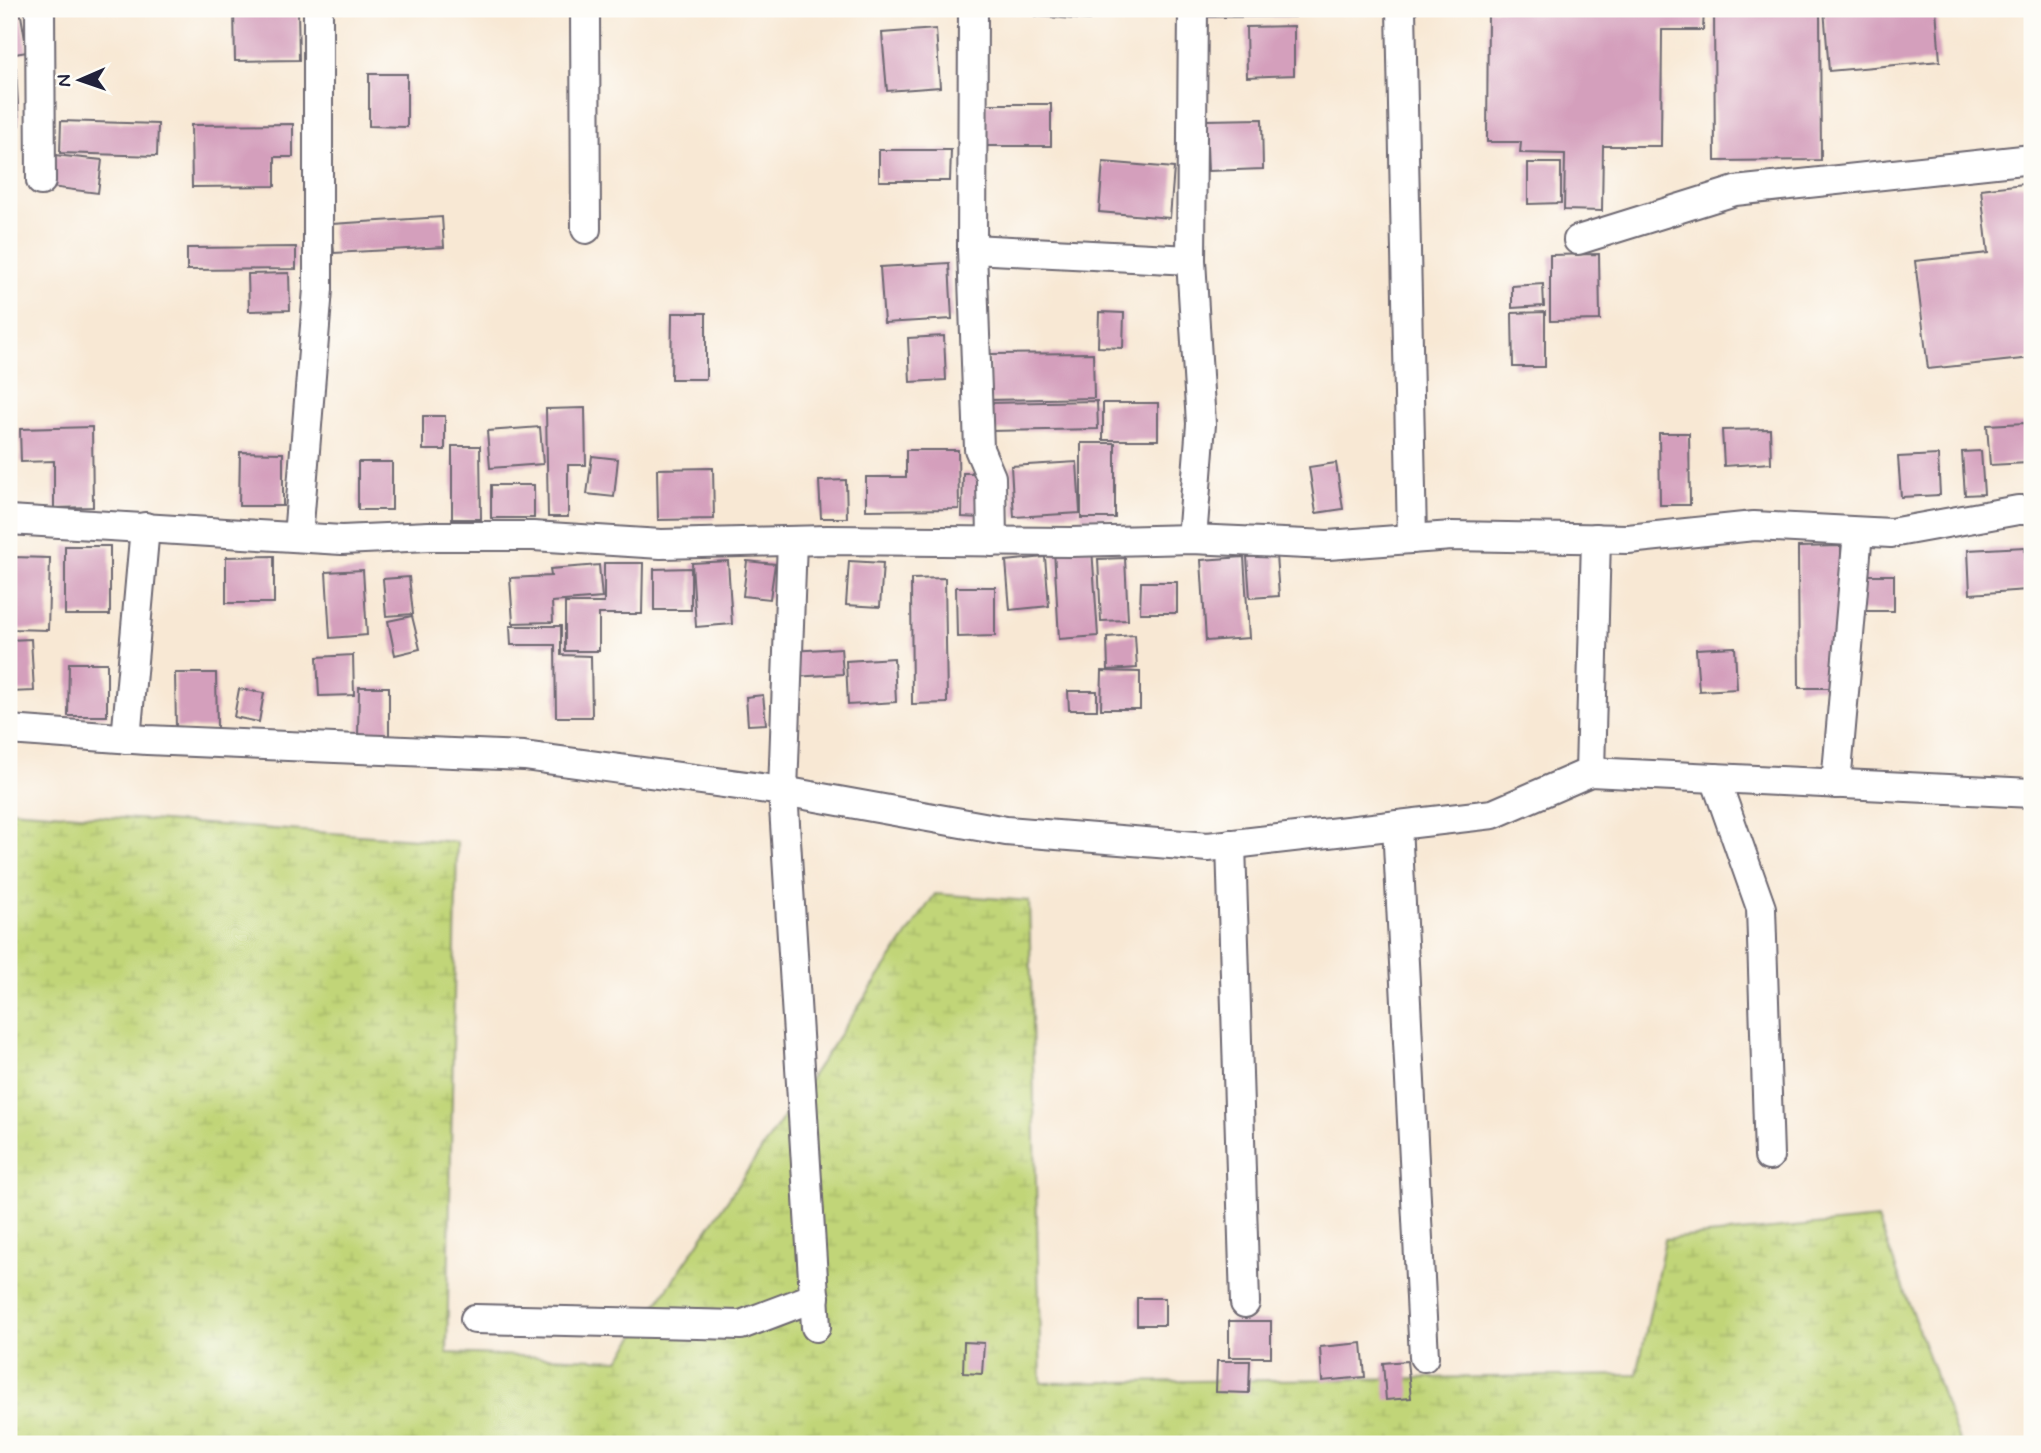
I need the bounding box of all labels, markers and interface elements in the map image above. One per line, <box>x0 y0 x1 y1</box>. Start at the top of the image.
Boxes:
north arrow <box>46 46 116 116</box>
text: N <box>52 74 77 87</box>

